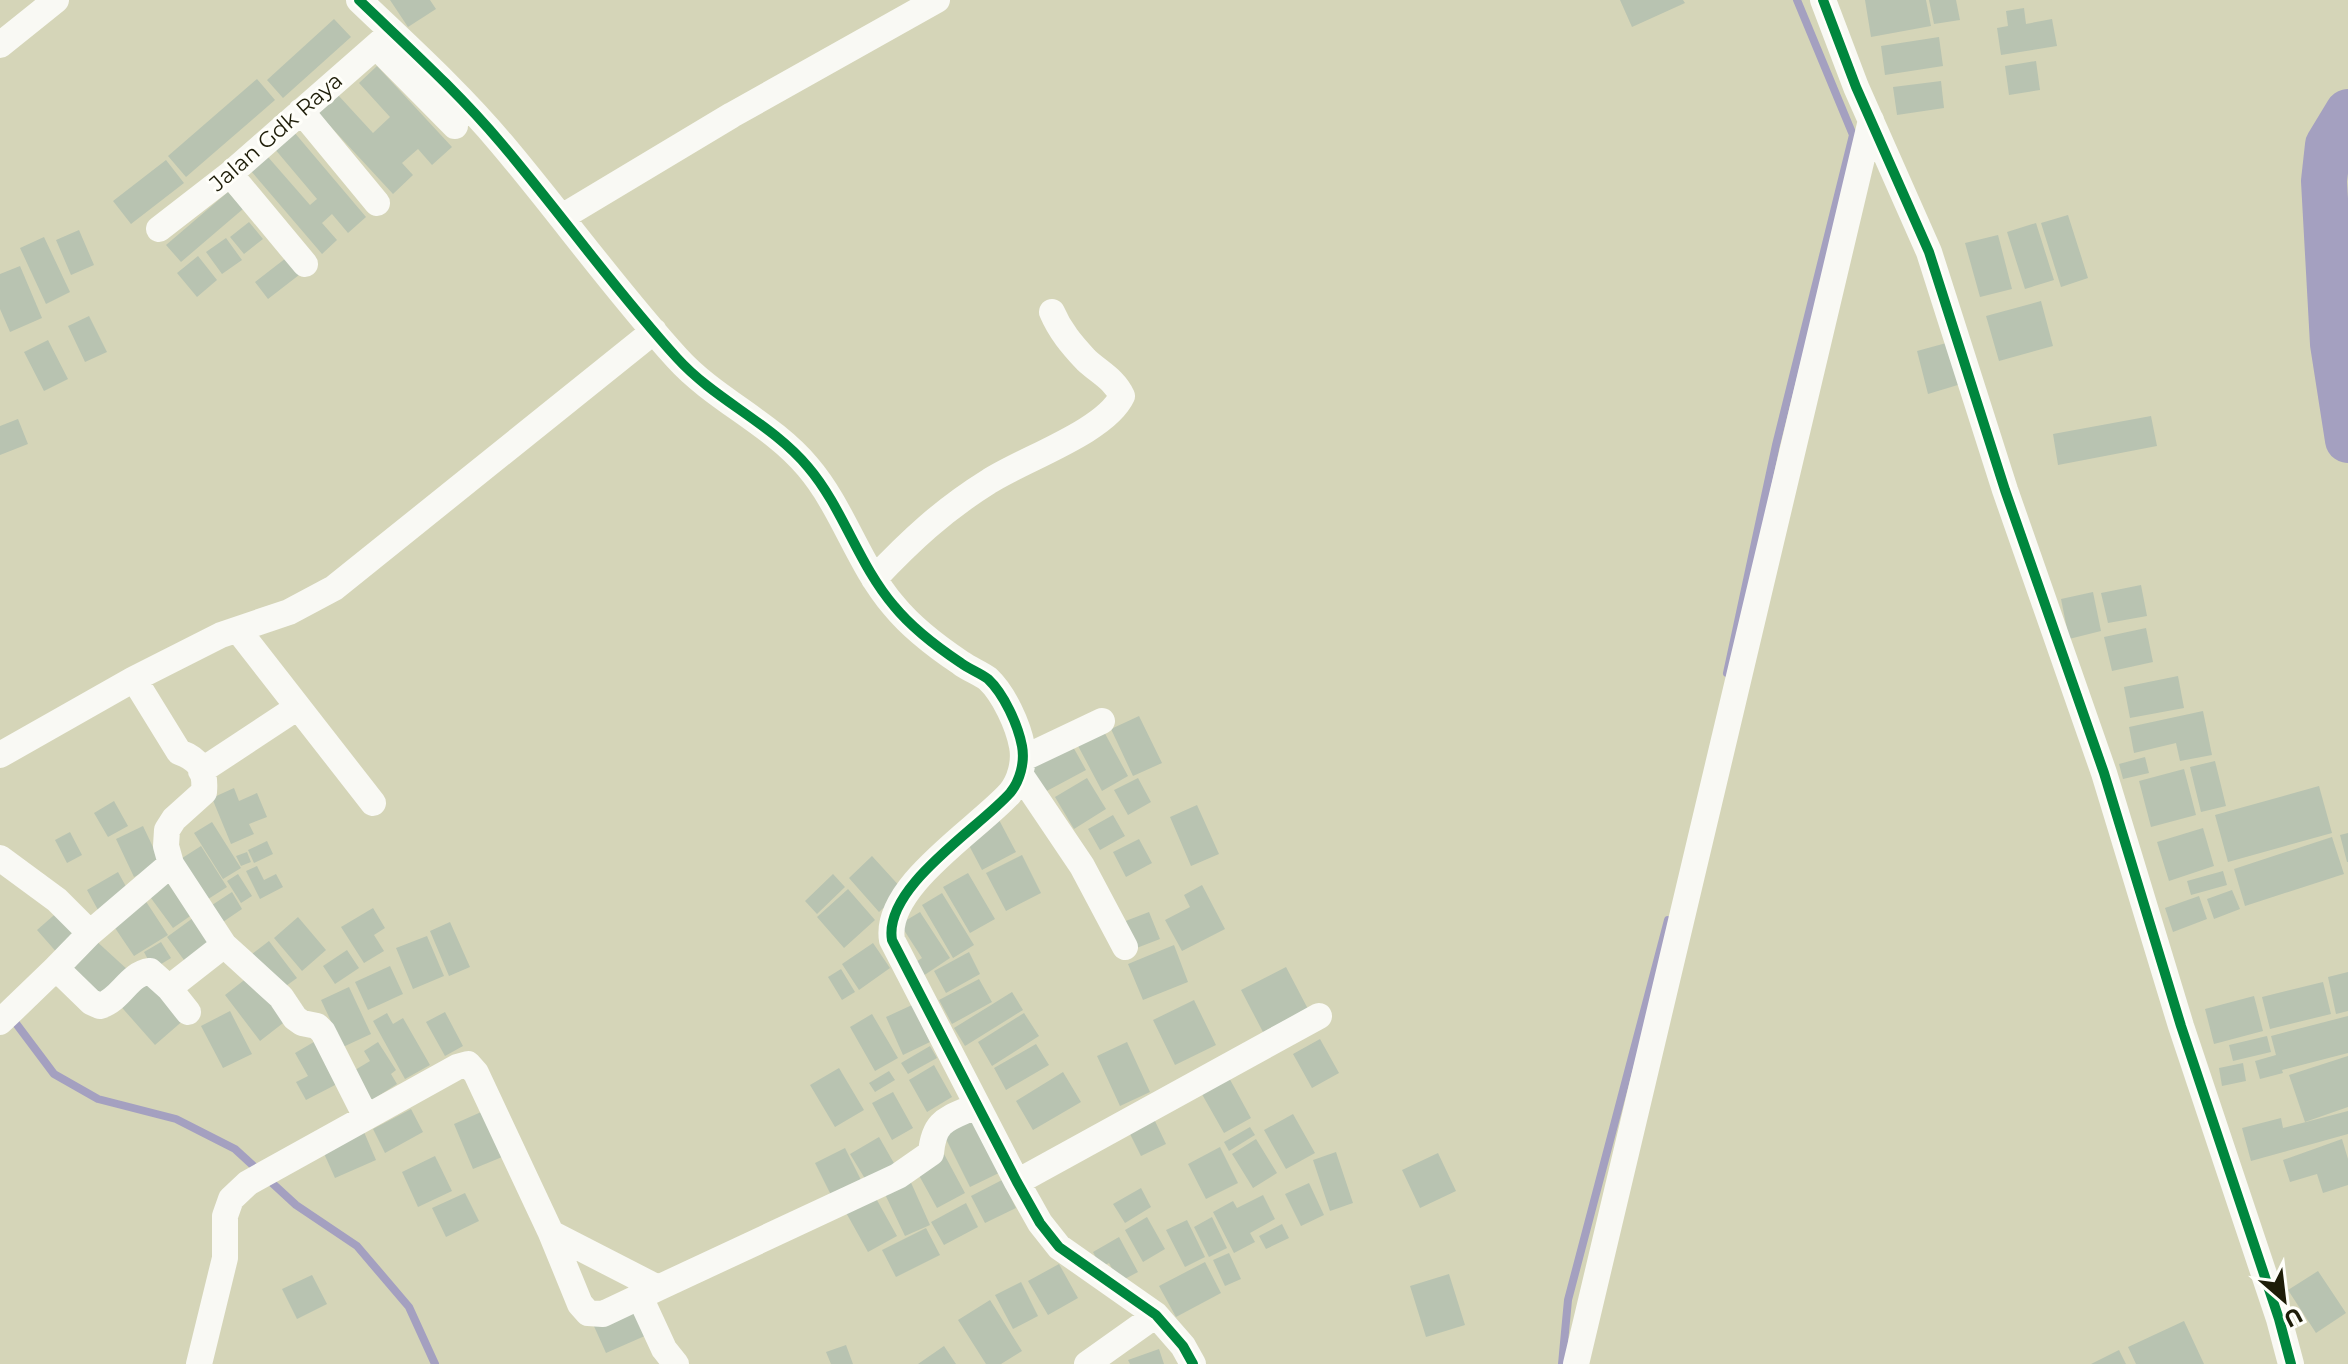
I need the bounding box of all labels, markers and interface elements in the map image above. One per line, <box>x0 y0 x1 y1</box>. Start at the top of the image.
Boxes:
street label: Jalan Gdk Raya <box>203 67 348 198</box>
north arrow <box>2244 1260 2324 1340</box>
text: U <box>2279 1301 2307 1333</box>

